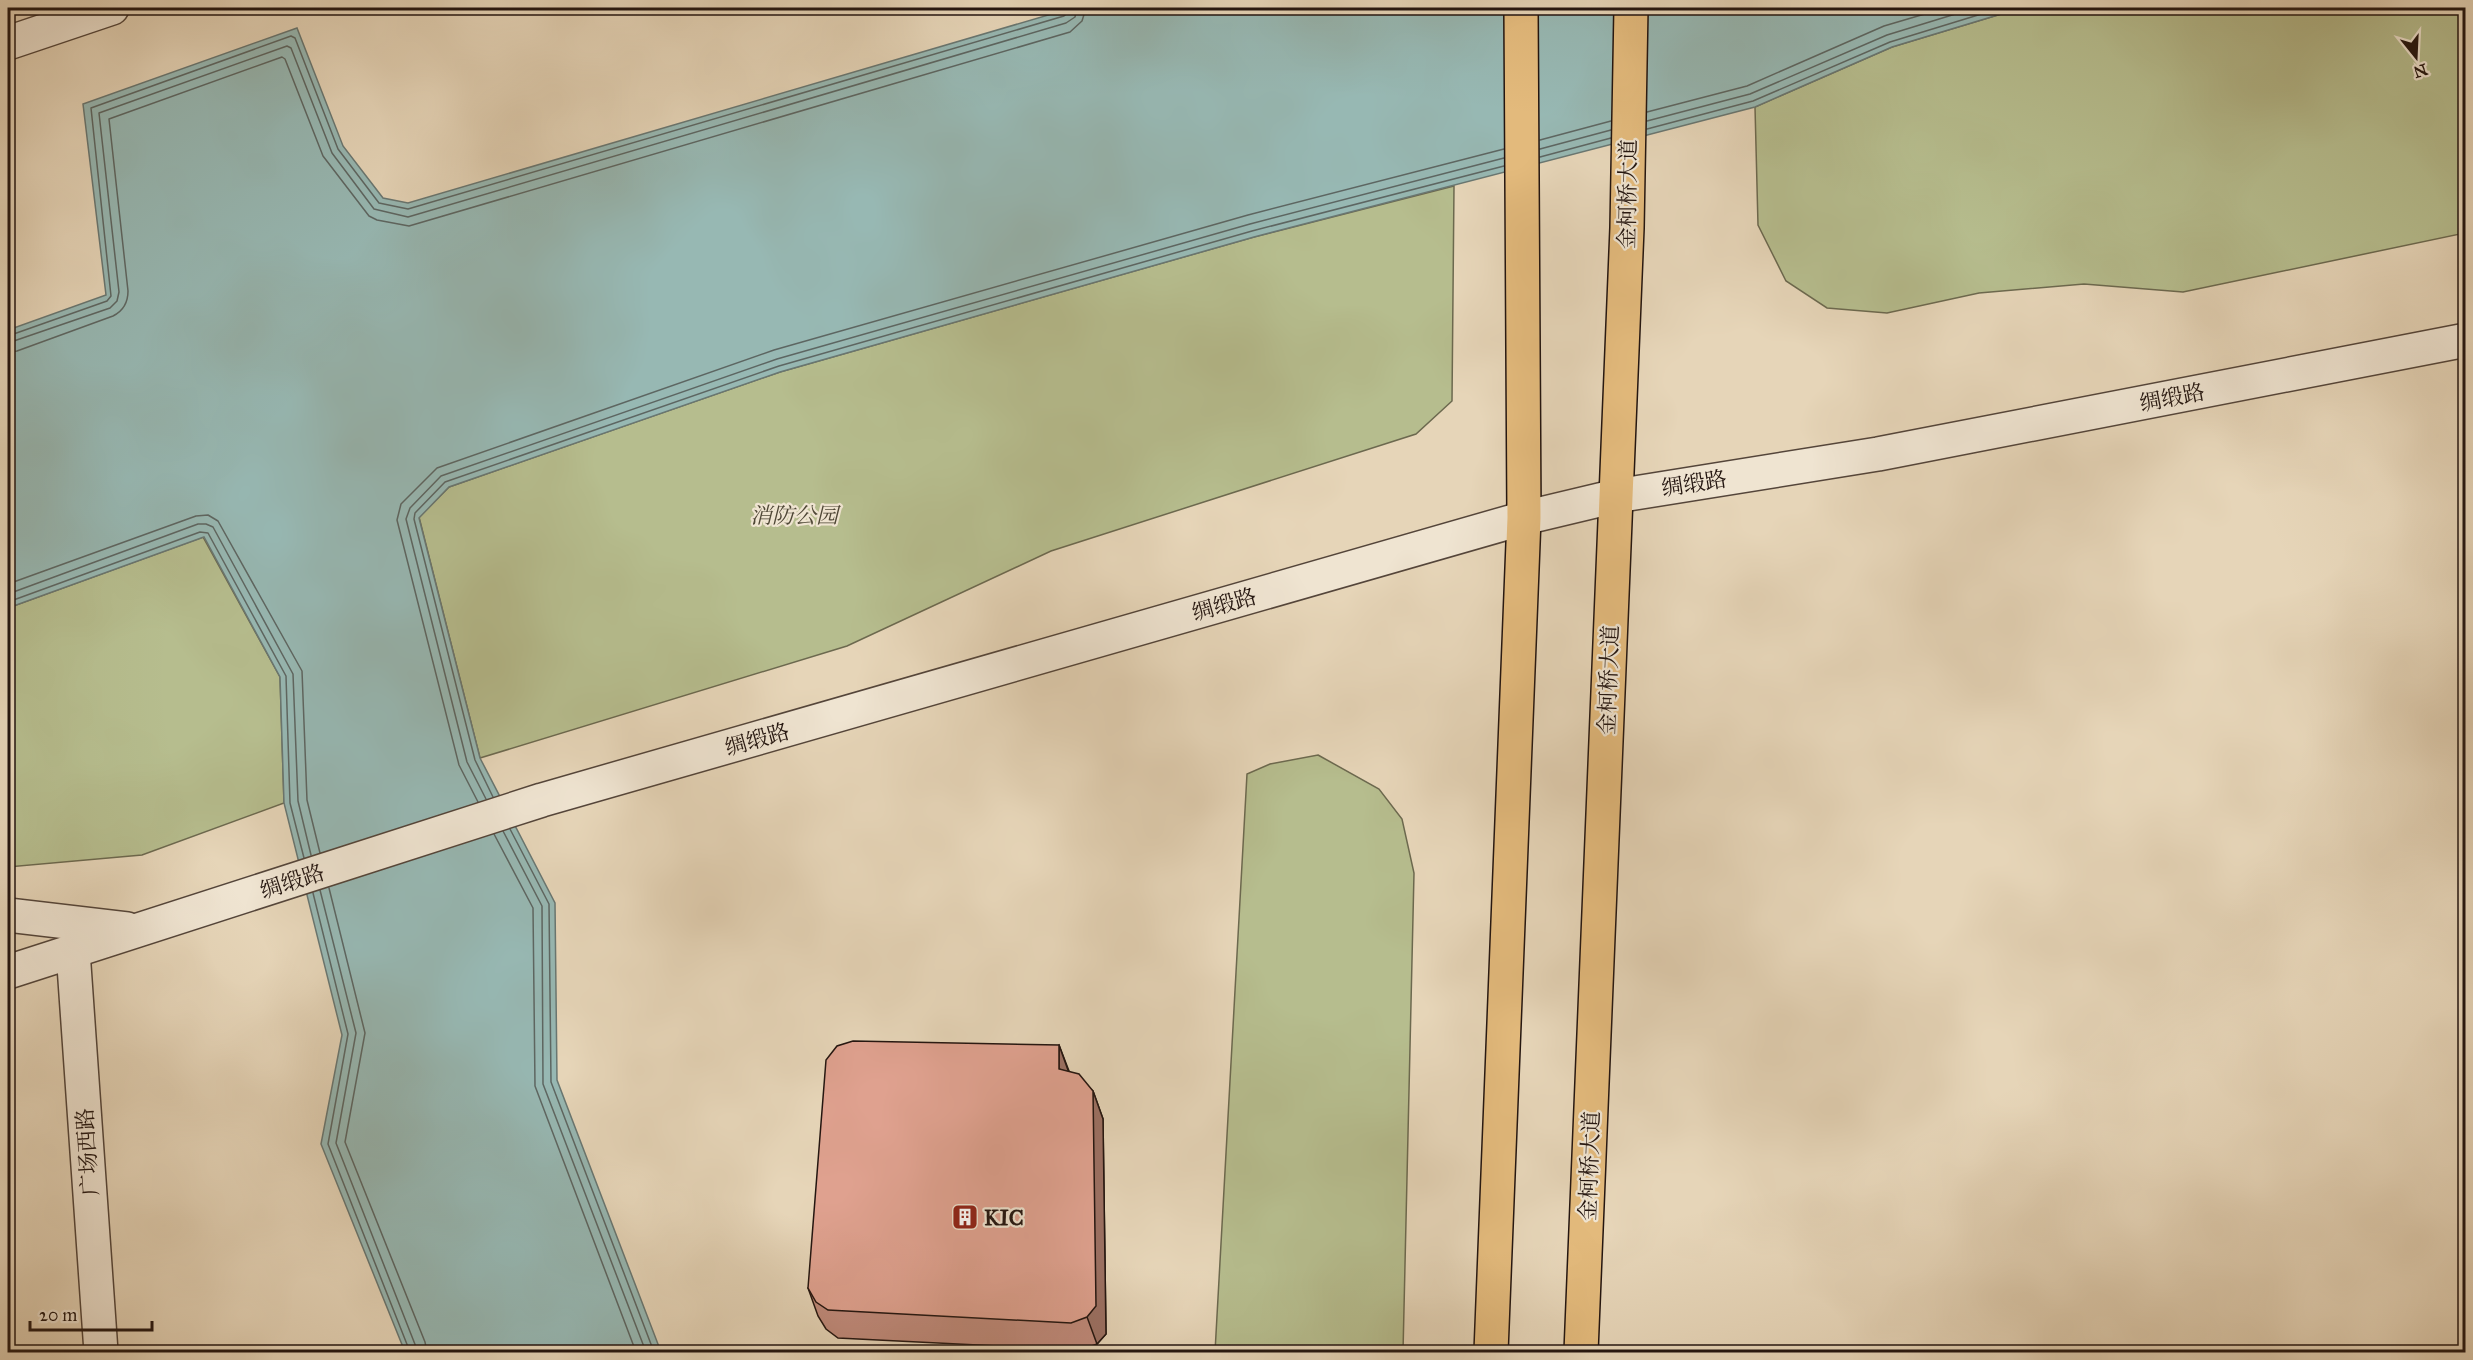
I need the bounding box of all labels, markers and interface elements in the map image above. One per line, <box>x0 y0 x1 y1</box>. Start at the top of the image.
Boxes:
north arrow <box>2386 27 2446 87</box>
text: N <box>2411 60 2430 82</box>
street label: 金柯桥大道 <box>1613 139 1642 249</box>
street label: 绸缎路 <box>2137 378 2207 417</box>
street label: 绸缎路 <box>1659 465 1729 502</box>
park label: 消防公园 <box>750 502 841 529</box>
street label: 绸缎路 <box>1189 582 1260 627</box>
street label: 金柯桥大道 <box>1593 625 1624 735</box>
street label: 绸缎路 <box>722 717 793 762</box>
street label: 绸缎路 <box>257 858 328 905</box>
street label: 广场西路 <box>71 1107 104 1197</box>
street label: 金柯桥大道 <box>1574 1111 1605 1221</box>
building icon: KIC <box>950 1202 980 1232</box>
place label: KIC <box>984 1204 1024 1231</box>
scale bar <box>30 1294 152 1332</box>
text: 20 m <box>39 1304 77 1326</box>

